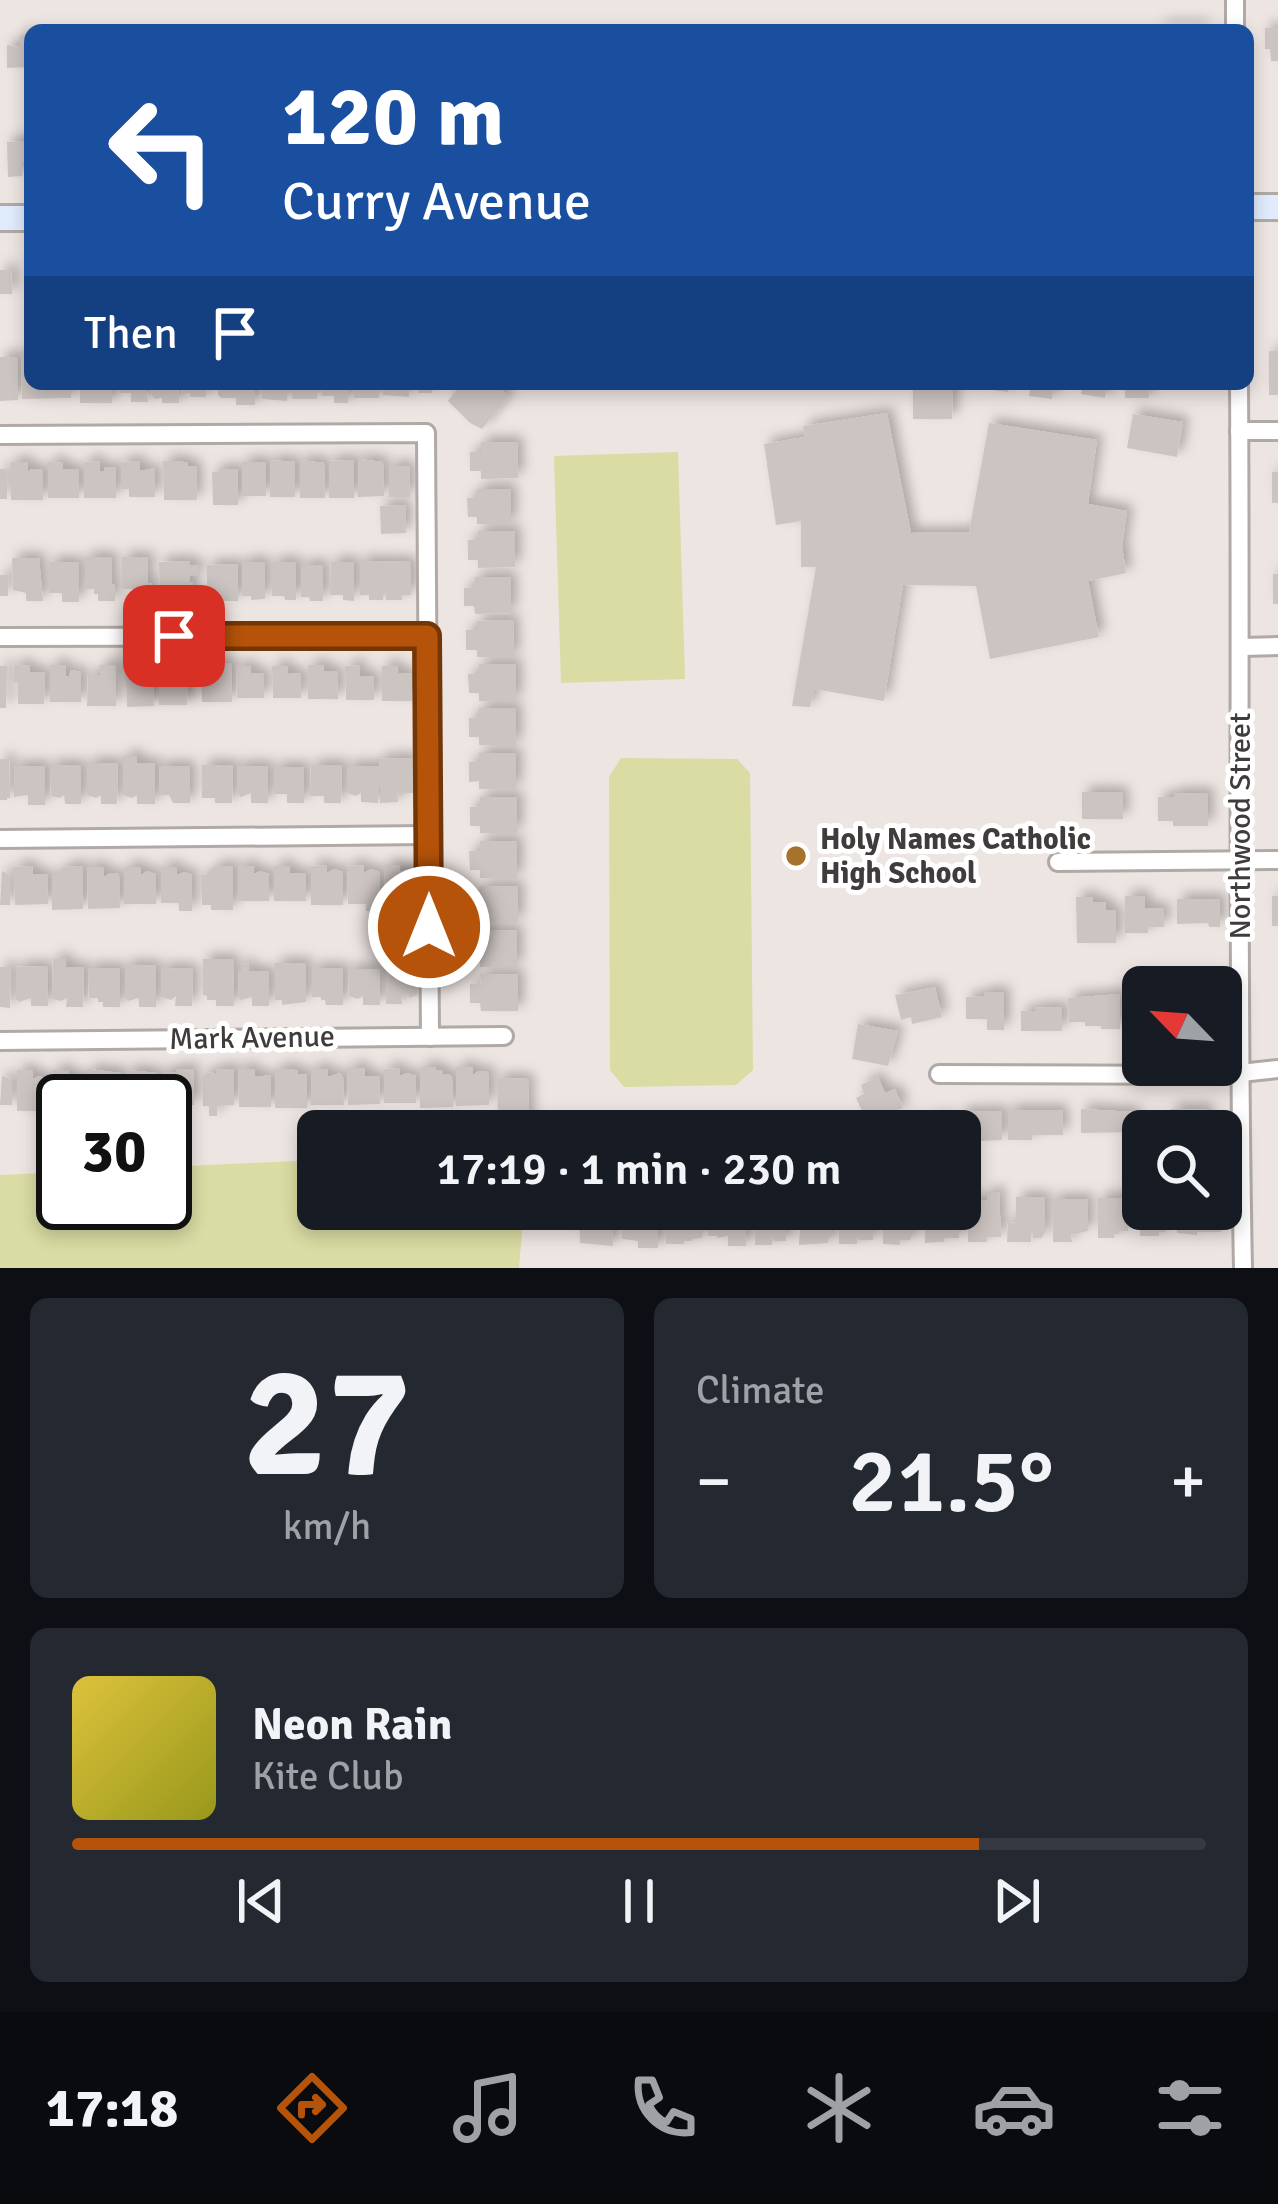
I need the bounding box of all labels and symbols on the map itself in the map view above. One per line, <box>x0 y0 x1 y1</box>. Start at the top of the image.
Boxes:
pin <box>123 585 225 687</box>
street label: Northwood Street <box>1222 712 1259 940</box>
place label: Holy Names Catholic High School <box>820 821 1091 892</box>
marker: Holy Names Catholic High School <box>783 843 809 869</box>
position arrow <box>366 864 492 990</box>
north arrow <box>1122 966 1242 1086</box>
street label: Mark Avenue <box>169 1018 335 1058</box>
speed limit sign: 30 <box>36 1074 192 1230</box>

